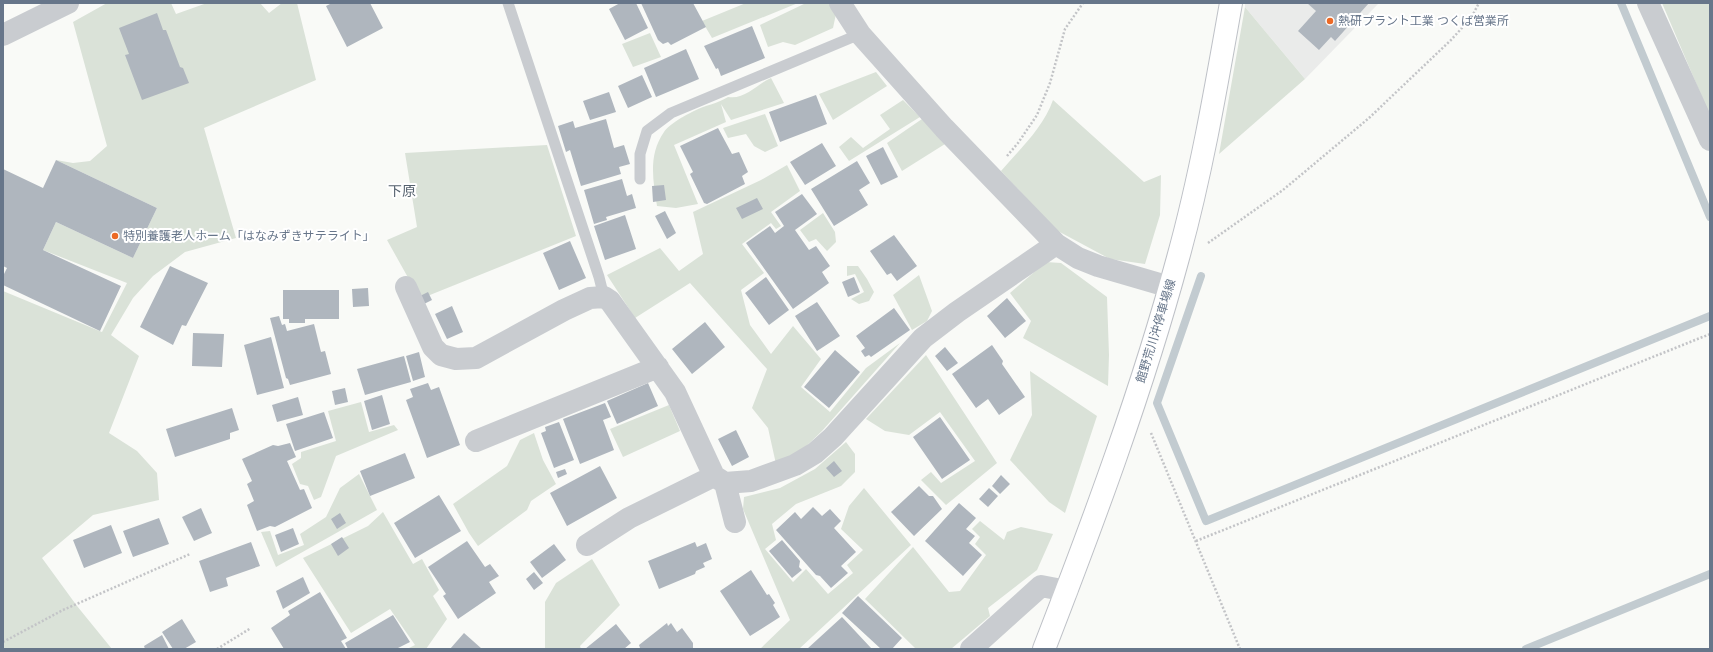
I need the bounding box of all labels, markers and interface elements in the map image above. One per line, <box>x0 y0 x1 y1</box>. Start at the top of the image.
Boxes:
place label: 熱研プラント工業 つくば営業所 <box>1338 13 1509 29</box>
marker: 熱研プラント工業 つくば営業所 <box>1325 16 1335 26</box>
district label: 下原 <box>388 182 416 201</box>
place label: 特別養護老人ホーム「はなみずきサテライト」 <box>123 228 375 244</box>
marker: 特別養護老人ホーム「はなみずきサテライト」 <box>110 231 120 241</box>
street label: 館野荒川沖停車場線 <box>1133 277 1179 385</box>

